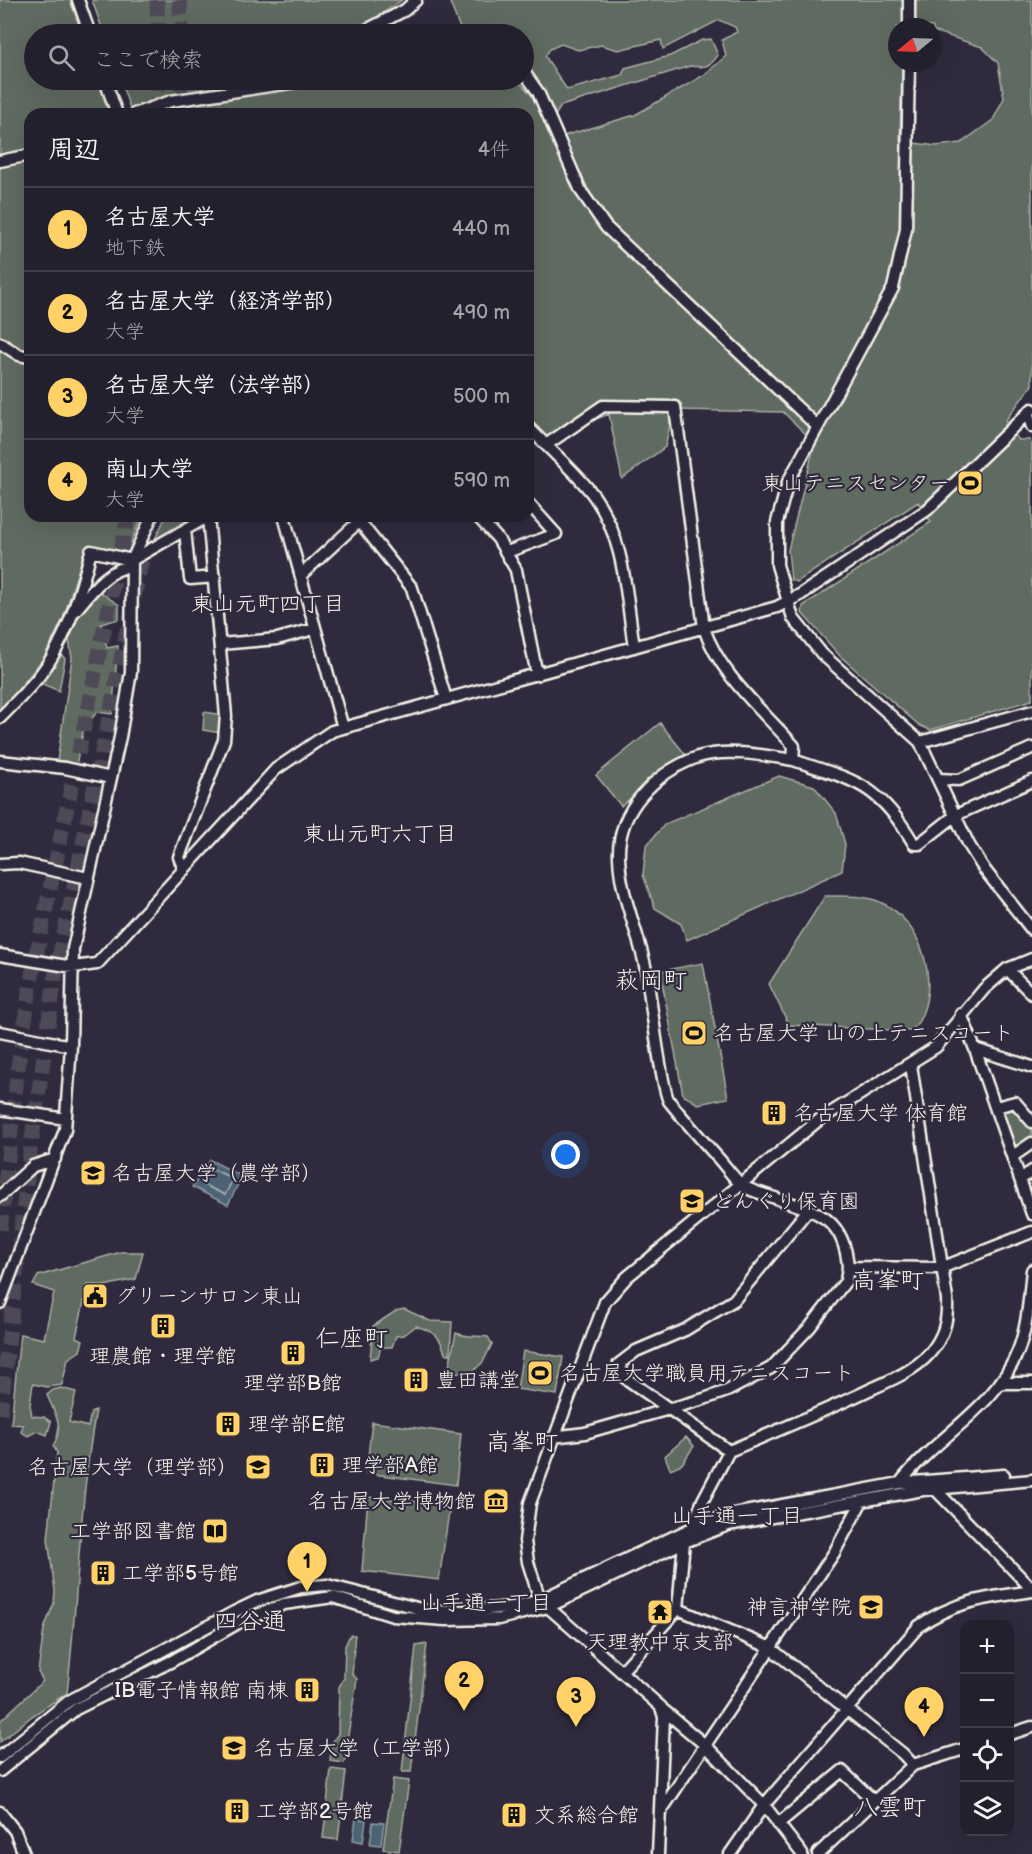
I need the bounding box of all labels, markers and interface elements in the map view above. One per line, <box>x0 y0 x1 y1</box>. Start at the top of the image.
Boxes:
north arrow <box>888 18 942 72</box>
search box <box>24 24 534 90</box>
icon: search <box>45 41 78 74</box>
text: ここで検索 <box>93 47 203 74</box>
text: 周辺 <box>48 135 100 166</box>
text: 4件 <box>478 138 510 162</box>
text: 名古屋大学 <box>105 204 215 231</box>
text: 1 <box>63 217 72 241</box>
text: 440 m <box>452 217 510 241</box>
text: 地下鉄 <box>105 236 165 260</box>
text: 名古屋大学（経済学部） <box>105 288 347 315</box>
text: 2 <box>62 301 73 325</box>
text: 490 m <box>453 301 510 325</box>
text: 大学 <box>105 320 145 344</box>
text: 名古屋大学（法学部） <box>105 372 325 399</box>
text: 3 <box>62 385 73 409</box>
text: 500 m <box>453 385 510 409</box>
text: 大学 <box>105 404 145 428</box>
text: 南山大学 <box>105 456 193 483</box>
sports icon: 東山テニスセンター <box>955 468 985 498</box>
text: 4 <box>62 469 73 493</box>
text: 590 m <box>453 469 510 493</box>
place label: 東山テニスセンター <box>761 471 950 496</box>
text: 大学 <box>105 488 145 512</box>
district label: 東山元町四丁目 <box>191 591 345 618</box>
district label: 東山元町六丁目 <box>303 821 457 848</box>
district label: 萩岡町 <box>615 966 687 995</box>
sports icon: 名古屋大学 山の上テニスコート <box>679 1018 709 1048</box>
place label: 名古屋大学 山の上テニスコート <box>714 1021 1014 1046</box>
building icon: 名古屋大学 体育館 <box>759 1098 789 1128</box>
place label: 名古屋大学 体育館 <box>794 1101 968 1126</box>
your location <box>551 1140 580 1169</box>
school or university icon: 名古屋大学（農学部） <box>78 1158 108 1188</box>
place label: 名古屋大学（農学部） <box>112 1161 322 1186</box>
school or university icon: どんぐり保育園 <box>677 1186 707 1216</box>
place label: どんぐり保育園 <box>712 1189 859 1214</box>
district label: 高峯町 <box>852 1266 924 1295</box>
public building icon: グリーンサロン東山 <box>80 1281 110 1311</box>
place label: グリーンサロン東山 <box>115 1284 303 1309</box>
building icon: 理農館・理学館 <box>148 1311 178 1341</box>
district label: 仁座町 <box>316 1324 388 1353</box>
building icon: 理学部B館 <box>278 1338 308 1368</box>
place label: 理農館・理学館 <box>90 1344 237 1369</box>
sports icon: 名古屋大学職員用テニスコート <box>525 1358 555 1388</box>
place label: 名古屋大学職員用テニスコート <box>560 1361 854 1386</box>
building icon: 豊田講堂 <box>401 1365 431 1395</box>
place label: 豊田講堂 <box>436 1368 520 1393</box>
place label: 理学部B館 <box>244 1371 342 1396</box>
building icon: 理学部E館 <box>213 1409 243 1439</box>
place label: 理学部E館 <box>248 1412 346 1437</box>
district label: 高峯町 <box>486 1428 558 1457</box>
building icon: 理学部A館 <box>307 1450 337 1480</box>
school or university icon: 名古屋大学（理学部） <box>243 1452 273 1482</box>
place label: 理学部A館 <box>342 1453 439 1478</box>
place label: 名古屋大学（理学部） <box>28 1455 238 1480</box>
museum icon: 名古屋大学博物館 <box>481 1486 511 1516</box>
place label: 名古屋大学博物館 <box>308 1489 476 1514</box>
district label: 山手通一丁目 <box>671 1503 803 1530</box>
library icon: 工学部図書館 <box>200 1516 230 1546</box>
place label: 工学部図書館 <box>70 1519 196 1544</box>
pin: 1 <box>288 1542 326 1592</box>
building icon: 工学部5号館 <box>88 1558 118 1588</box>
place label: 工学部5号館 <box>122 1561 239 1586</box>
district label: 山手通一丁目 <box>420 1590 552 1617</box>
school or university icon: 神言神学院 <box>856 1592 886 1622</box>
place label: 神言神学院 <box>747 1595 852 1620</box>
temple icon: 天理教中京支部 <box>645 1597 675 1627</box>
district label: 四谷通 <box>214 1607 286 1636</box>
map controls <box>960 1620 1014 1836</box>
button: + <box>960 1620 1014 1674</box>
place label: 天理教中京支部 <box>587 1630 734 1655</box>
pin: 2 <box>444 1662 484 1711</box>
button: − <box>960 1674 1014 1728</box>
building icon: IB電子情報館 南棟 <box>292 1675 322 1705</box>
place label: IB電子情報館 南棟 <box>114 1678 288 1703</box>
pin: 3 <box>556 1678 596 1727</box>
pin: 4 <box>904 1688 944 1737</box>
button: locate <box>960 1728 1014 1782</box>
school or university icon: 名古屋大学（工学部） <box>219 1733 249 1763</box>
place label: 名古屋大学（工学部） <box>254 1736 464 1761</box>
button: layers <box>960 1782 1014 1836</box>
district label: 八雲町 <box>854 1793 926 1822</box>
building icon: 工学部2号館 <box>222 1796 252 1826</box>
place label: 工学部2号館 <box>256 1799 373 1824</box>
building icon: 文系総合館 <box>499 1800 529 1830</box>
place label: 文系総合館 <box>534 1803 639 1828</box>

